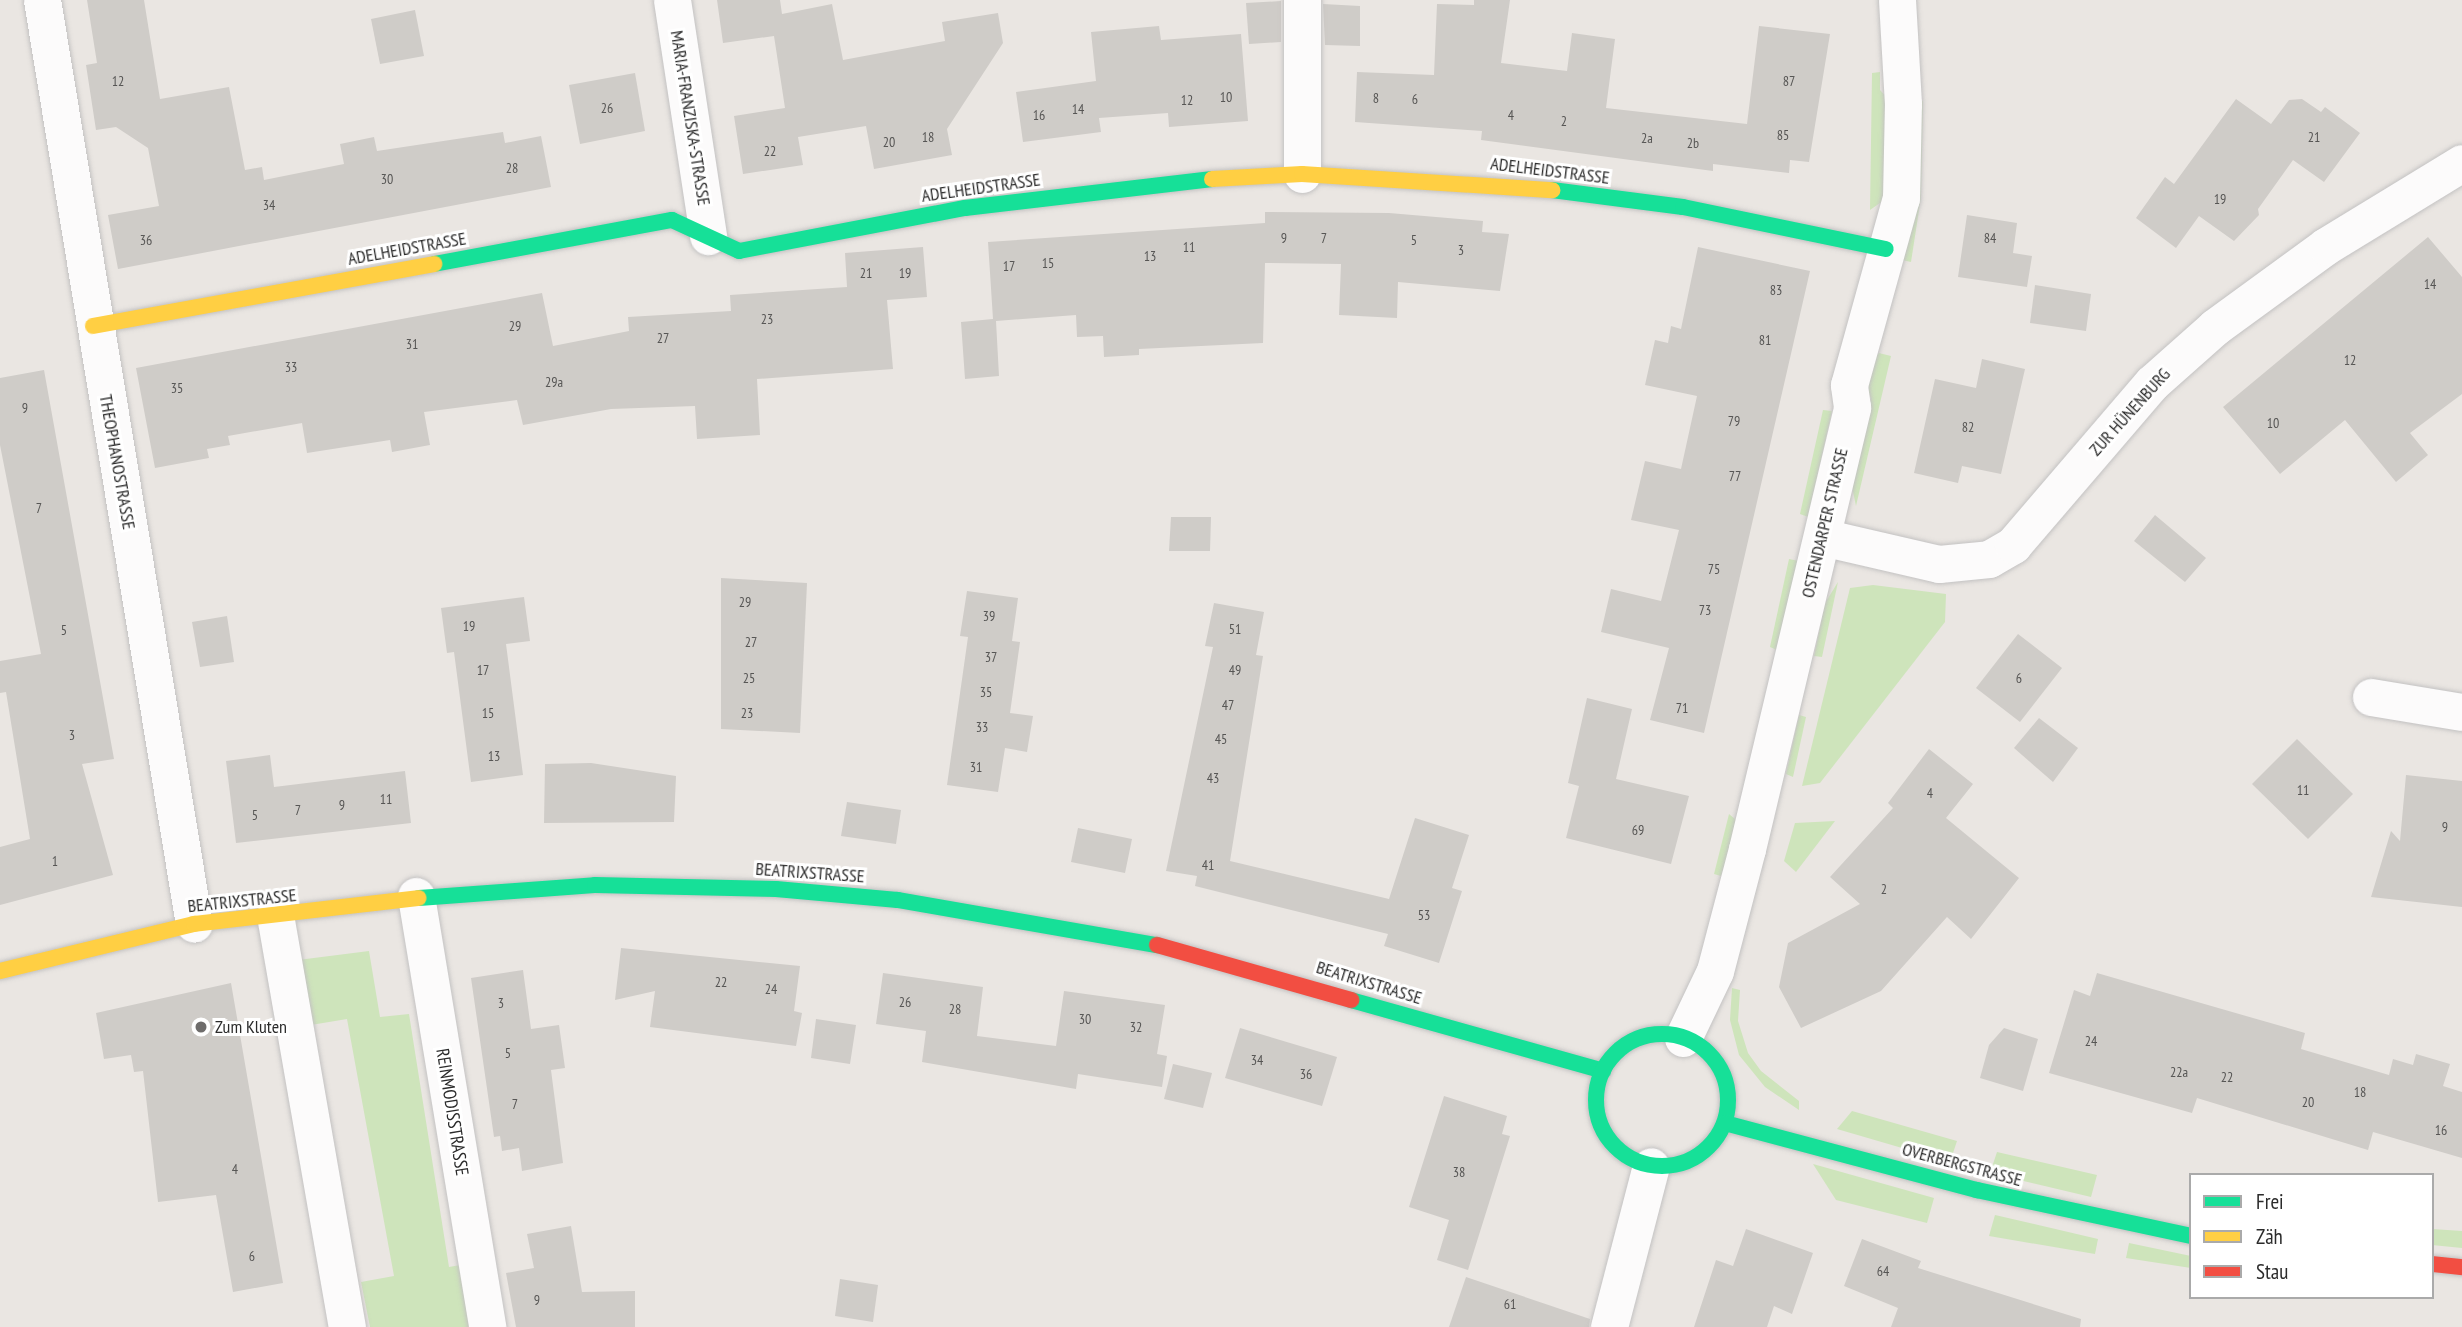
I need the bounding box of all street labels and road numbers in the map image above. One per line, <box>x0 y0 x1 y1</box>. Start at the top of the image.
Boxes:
street label: MARIA-FRANZISKA-STRASSE <box>665 29 715 207</box>
street label: ADELHEIDSTRASSE <box>1489 153 1611 189</box>
street label: ADELHEIDSTRASSE <box>920 169 1042 207</box>
street label: ADELHEIDSTRASSE <box>346 228 468 270</box>
street label: ZUR HÜNENBURG <box>2085 364 2175 460</box>
street label: THEOPHANOSTRASSE <box>94 393 140 531</box>
street label: OSTENDARPER STRASSE <box>1797 446 1853 600</box>
street label: BEATRIXSTRASSE <box>755 858 865 888</box>
street label: BEATRIXSTRASSE <box>187 885 297 917</box>
street label: BEATRIXSTRASSE <box>1314 957 1424 1009</box>
street label: REINMODISSTRASSE <box>431 1047 473 1177</box>
street label: OVERBERGSTRASSE <box>1900 1139 2024 1191</box>

